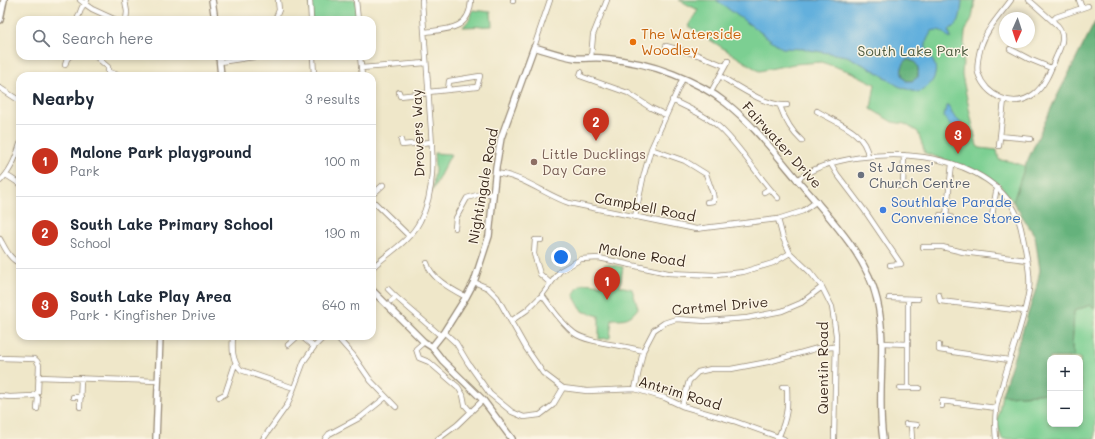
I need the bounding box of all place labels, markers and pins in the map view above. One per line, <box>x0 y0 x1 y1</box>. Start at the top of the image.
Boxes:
place label: The Waterside Woodley <box>641 24 741 59</box>
marker: The Waterside Woodley <box>628 37 638 47</box>
pin: 2 <box>583 108 609 141</box>
pin: 3 <box>945 121 971 154</box>
place label: Little Ducklings Day Care <box>542 144 646 179</box>
marker: Little Ducklings Day Care <box>529 157 539 167</box>
place label: St James' Church Centre <box>869 157 970 192</box>
marker: St James' Church Centre <box>856 170 866 180</box>
place label: Southlake Parade Convenience Store <box>891 192 1021 227</box>
marker: Southlake Parade Convenience Store <box>878 205 888 215</box>
pin: 1 <box>594 267 620 300</box>

